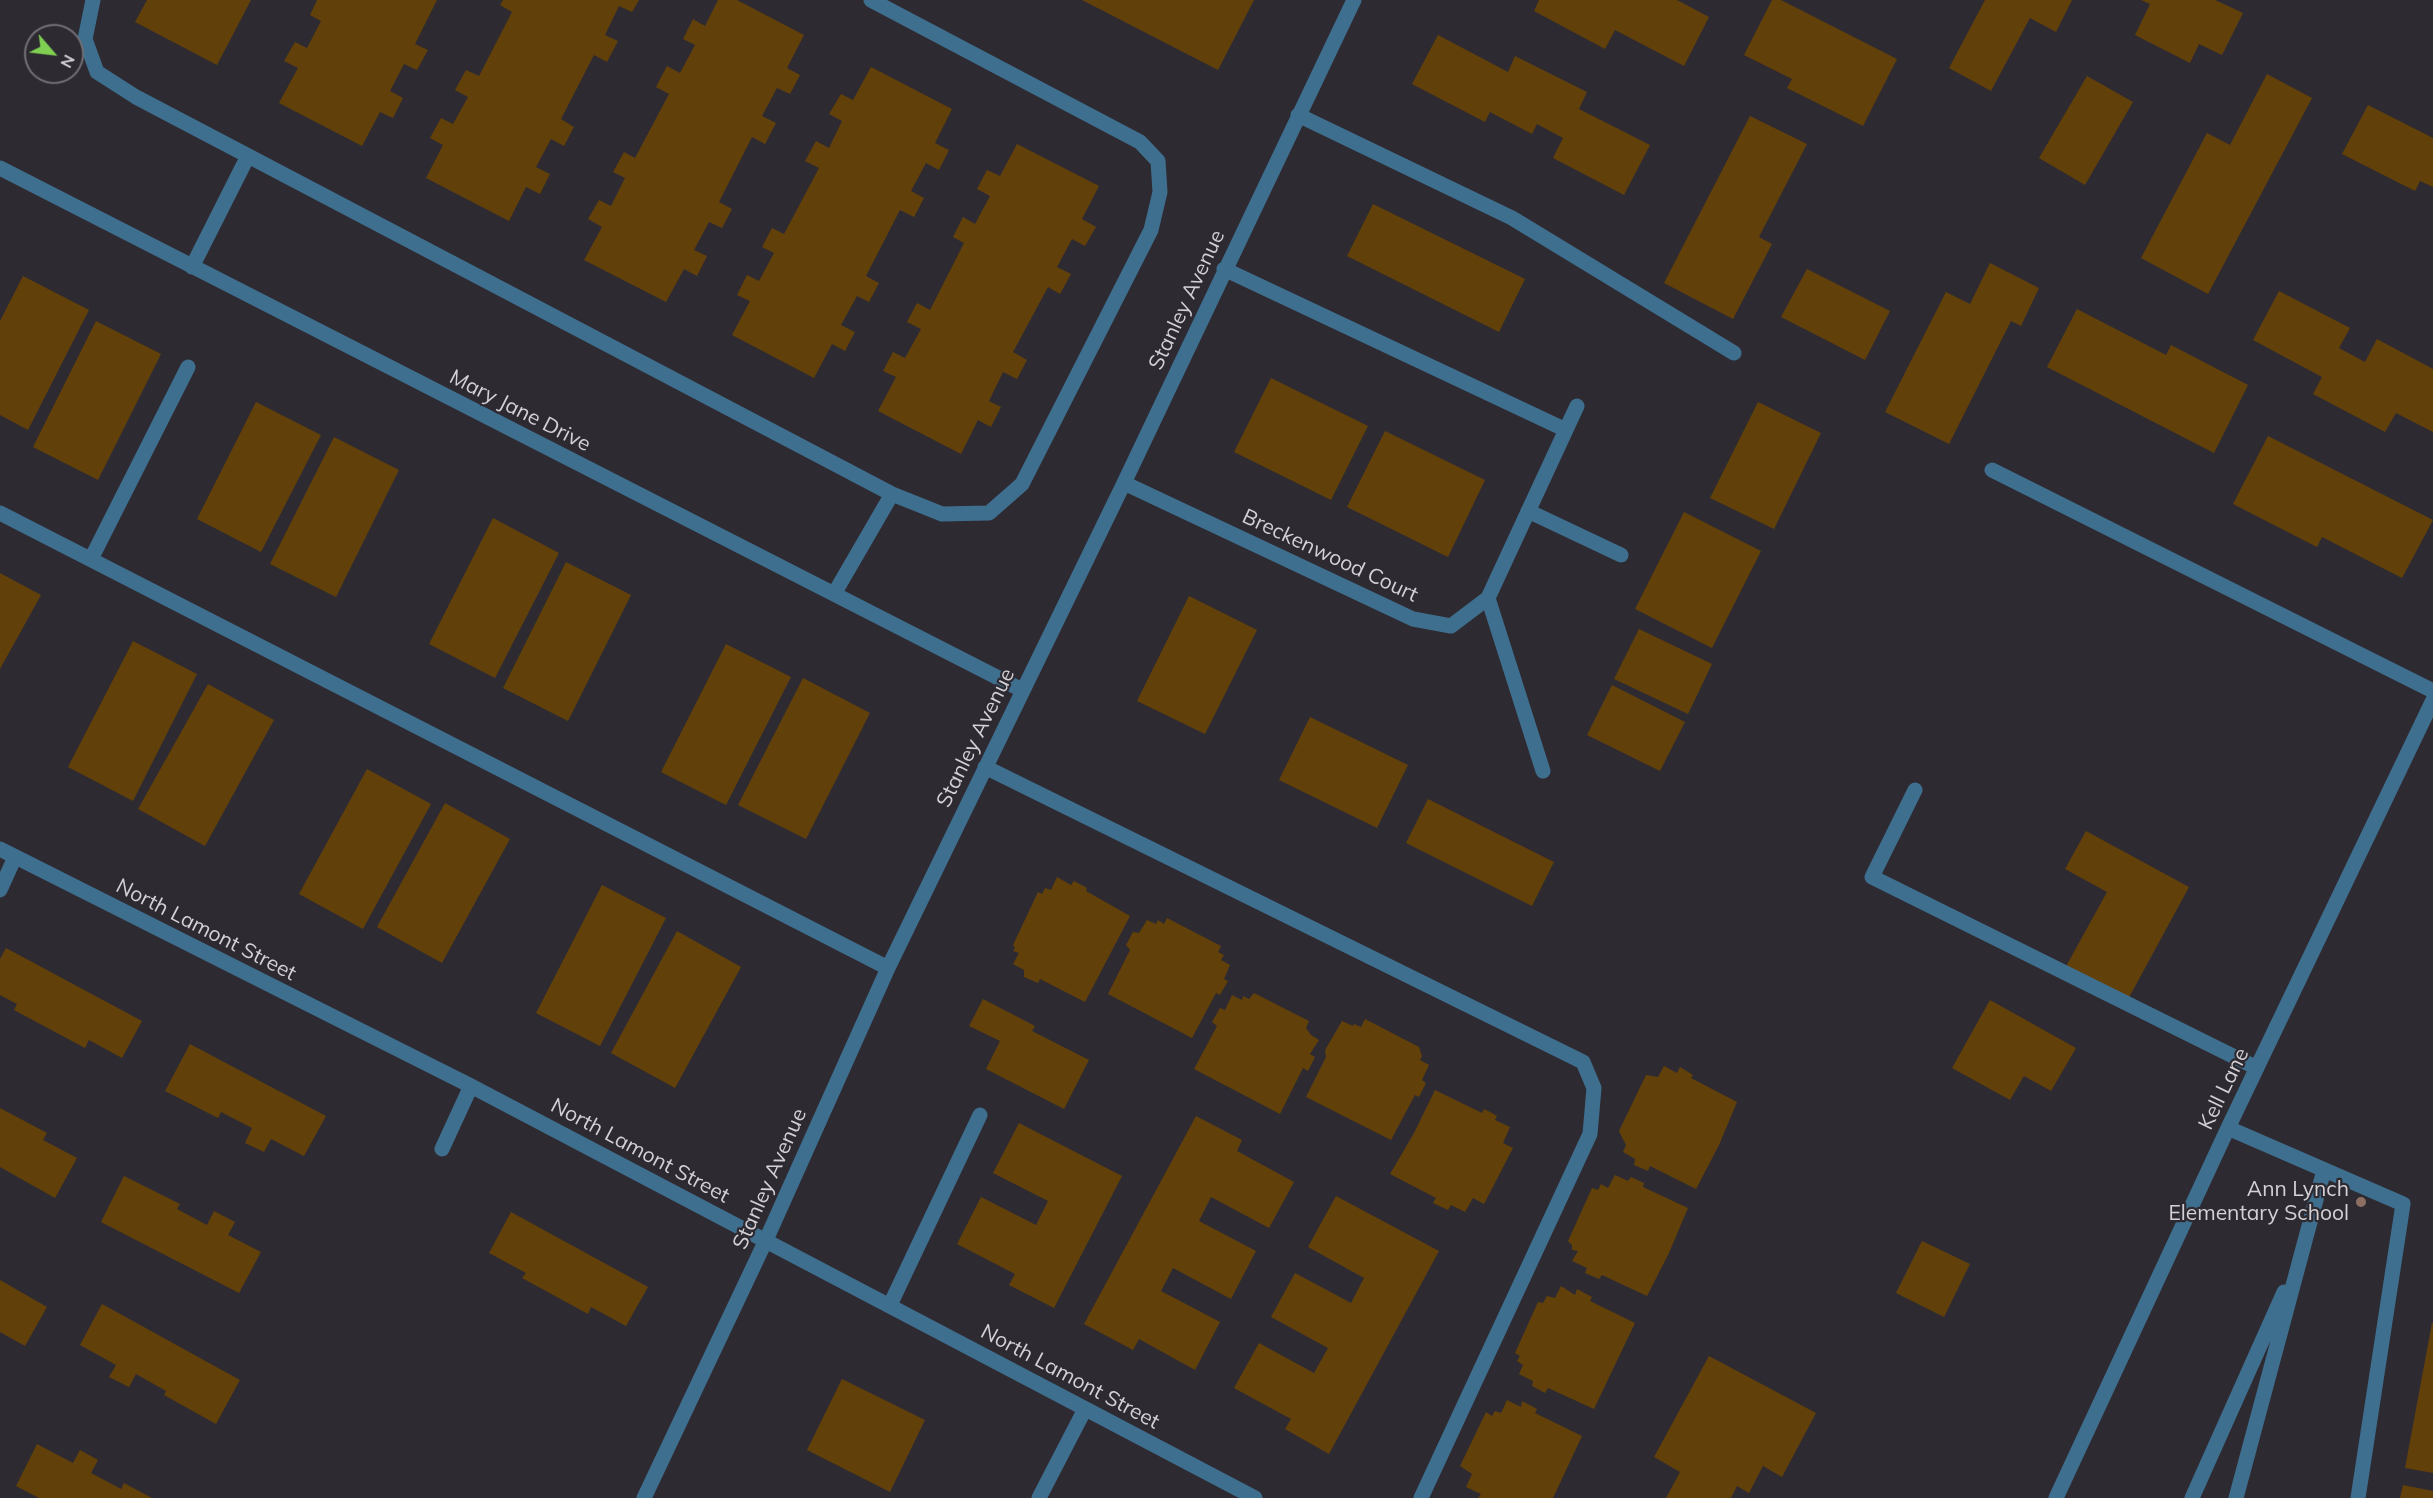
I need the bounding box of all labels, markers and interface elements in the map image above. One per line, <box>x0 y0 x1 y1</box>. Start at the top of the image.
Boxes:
north arrow <box>24 24 84 84</box>
text: N <box>56 51 80 72</box>
street label: Stanley Avenue <box>1144 226 1230 374</box>
street label: Mary Jane Drive <box>445 365 595 457</box>
street label: Breckenwood Court <box>1238 504 1422 608</box>
street label: Stanley Avenue <box>931 664 1021 812</box>
street label: North Lamont Street <box>112 874 300 986</box>
street label: Kell Lane <box>2193 1044 2255 1134</box>
street label: North Lamont Street <box>546 1093 734 1209</box>
street label: Stanley Avenue <box>728 1105 812 1253</box>
place label: Ann Lynch Elementary School <box>2168 1177 2349 1227</box>
marker: Ann Lynch Elementary School <box>2354 1195 2368 1209</box>
street label: North Lamont Street <box>976 1319 1164 1435</box>

